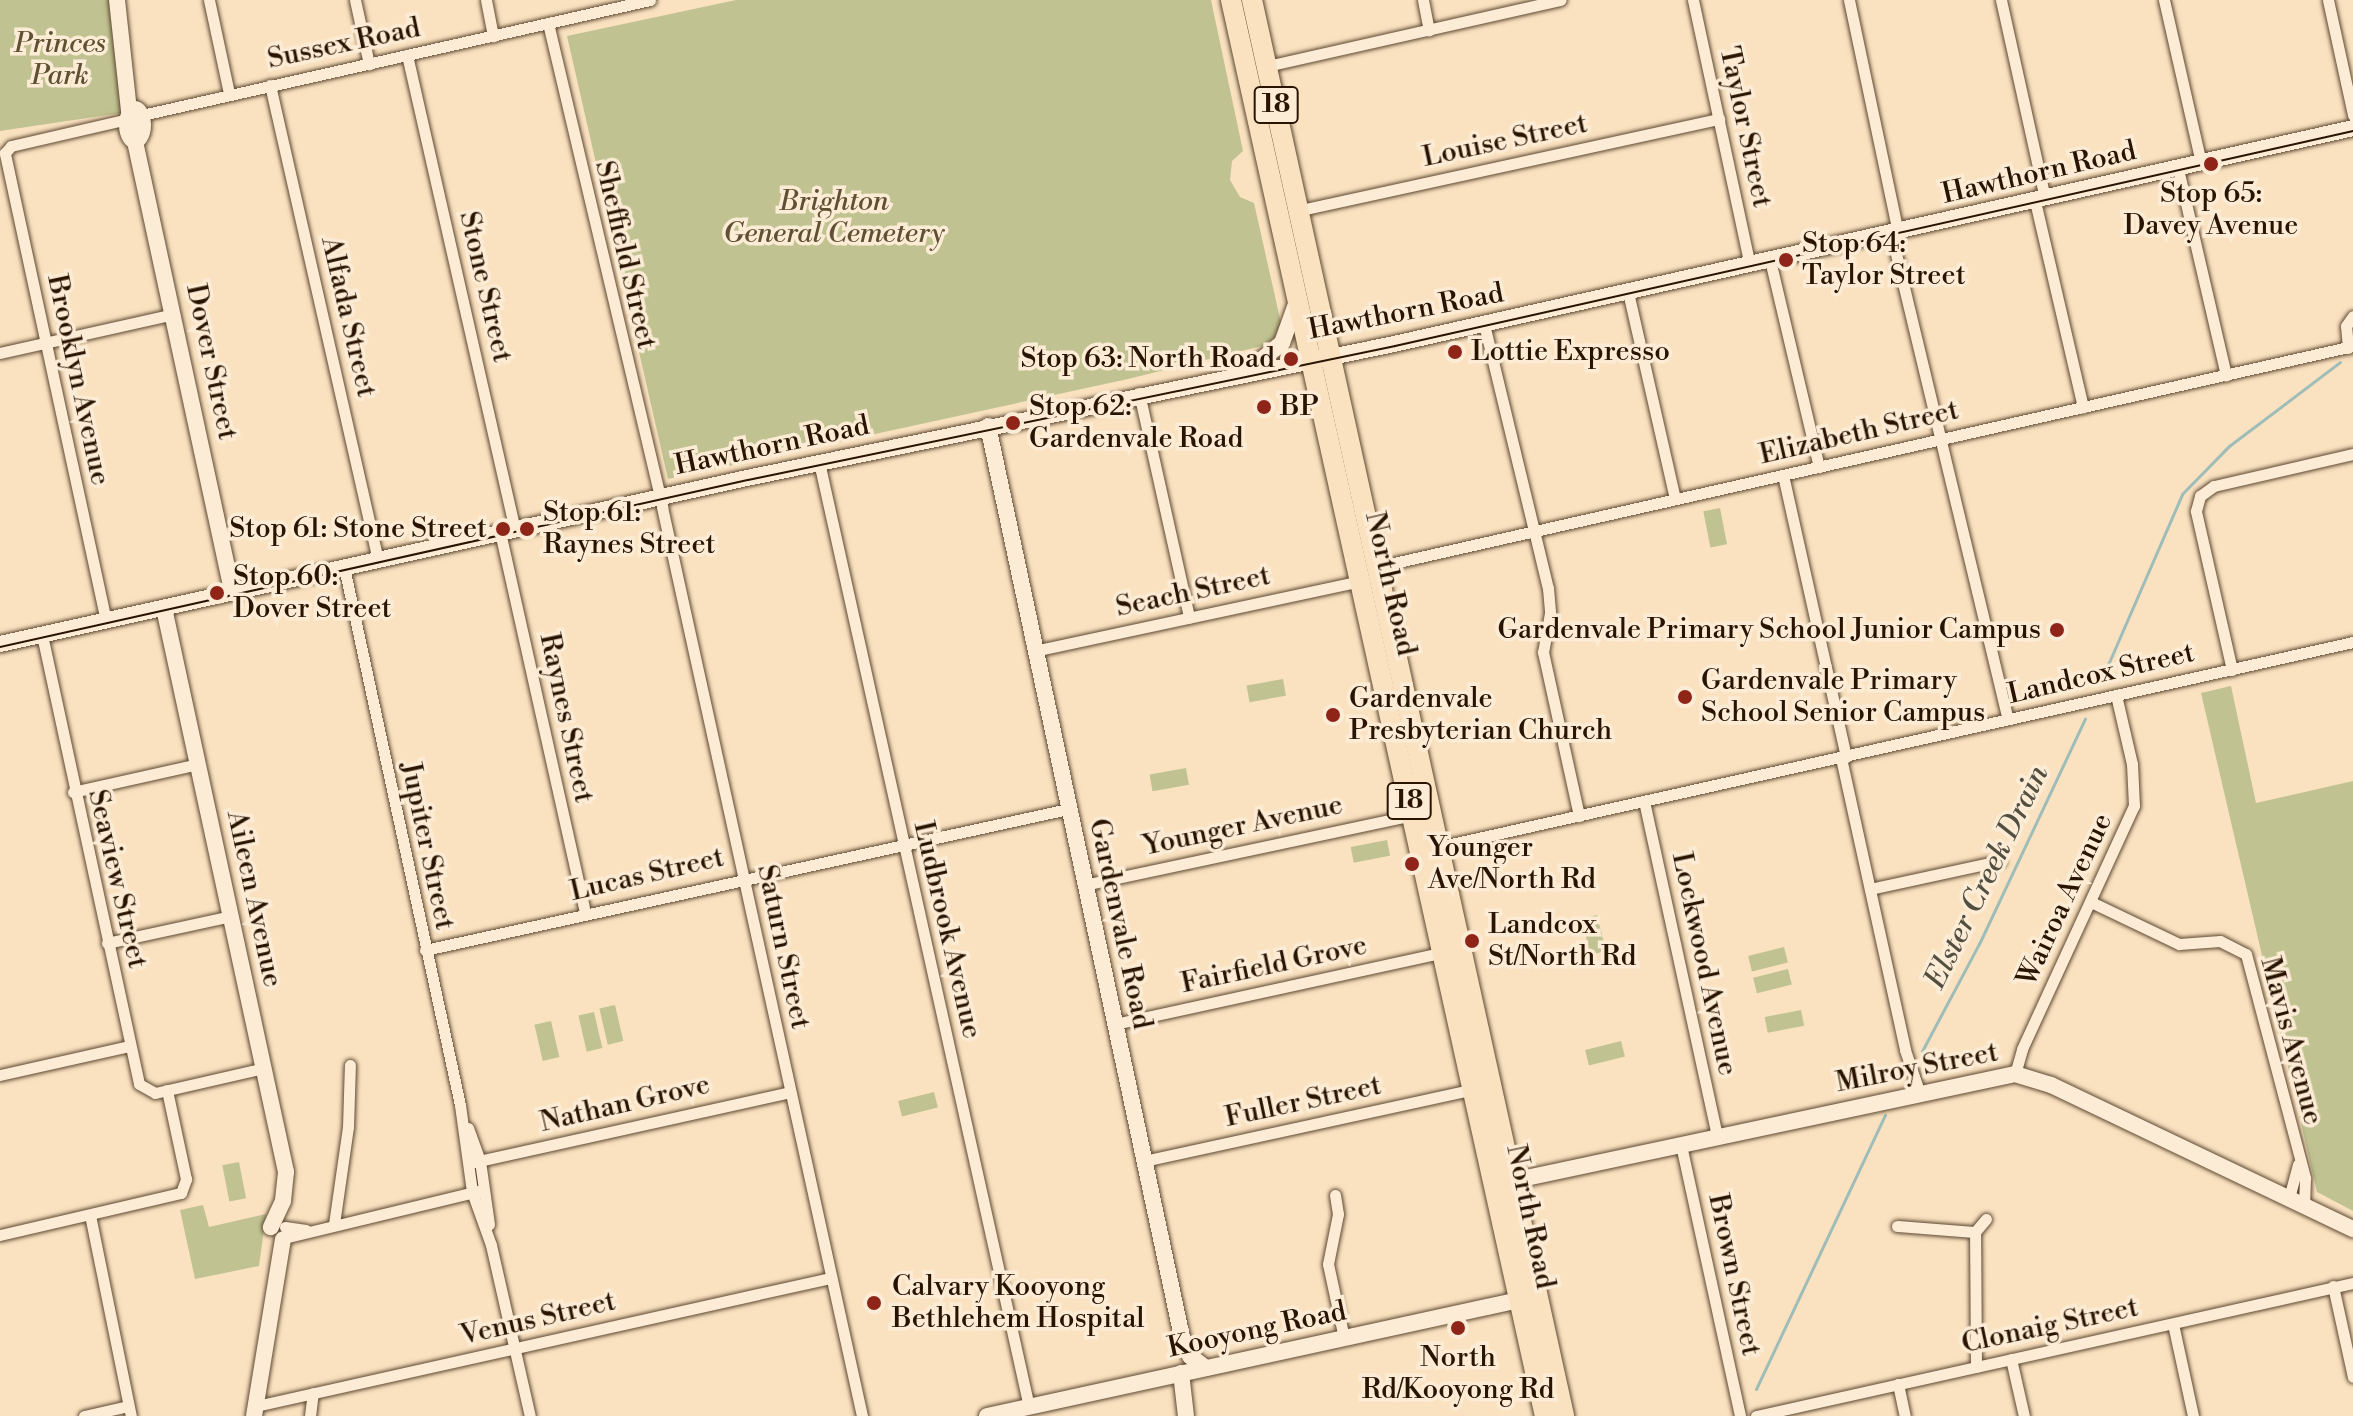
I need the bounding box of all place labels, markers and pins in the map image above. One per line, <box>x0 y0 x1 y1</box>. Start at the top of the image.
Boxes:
marker: Stop 65: Davey Avenue <box>2202 155 2220 173</box>
place label: Stop 65: Davey Avenue <box>2124 177 2298 243</box>
place label: Stop 64: Taylor Street <box>1802 227 1966 293</box>
marker: Stop 64: Taylor Street <box>1777 251 1795 269</box>
place label: Lottie Expresso <box>1471 335 1670 369</box>
place label: Stop 63: North Road <box>1020 342 1275 376</box>
marker: Lottie Expresso <box>1446 343 1464 361</box>
marker: Stop 63: North Road <box>1282 350 1300 368</box>
place label: Stop 62: Gardenvale Road <box>1029 390 1243 456</box>
place label: BP <box>1280 390 1319 424</box>
marker: BP <box>1255 398 1273 416</box>
marker: Stop 62: Gardenvale Road <box>1004 414 1022 432</box>
place label: Stop 61: Raynes Street <box>543 496 715 562</box>
place label: Stop 61: Stone Street <box>229 512 487 546</box>
marker: Stop 61: Stone Street <box>494 520 512 538</box>
marker: Stop 61: Raynes Street <box>518 520 536 538</box>
place label: Stop 60: Dover Street <box>233 560 391 626</box>
marker: Stop 60: Dover Street <box>208 584 226 602</box>
place label: Gardenvale Primary School Junior Campus <box>1497 613 2041 647</box>
marker: Gardenvale Primary School Junior Campus <box>2048 621 2066 639</box>
place label: Gardenvale Primary School Senior Campus <box>1701 664 1985 730</box>
place label: Gardenvale Presbyterian Church <box>1349 682 1612 748</box>
marker: Gardenvale Primary School Senior Campus <box>1676 688 1694 706</box>
marker: Gardenvale Presbyterian Church <box>1324 706 1342 724</box>
place label: Younger Ave/North Rd <box>1428 831 1596 897</box>
marker: Younger Ave/North Rd <box>1403 855 1421 873</box>
place label: Landcox St/North Rd <box>1488 908 1636 974</box>
marker: Landcox St/North Rd <box>1463 932 1481 950</box>
place label: Calvary Kooyong Bethlehem Hospital <box>892 1270 1145 1336</box>
marker: Calvary Kooyong Bethlehem Hospital <box>863 1292 885 1314</box>
marker: North Rd/Kooyong Rd <box>1449 1319 1467 1337</box>
place label: North Rd/Kooyong Rd <box>1362 1341 1554 1407</box>

